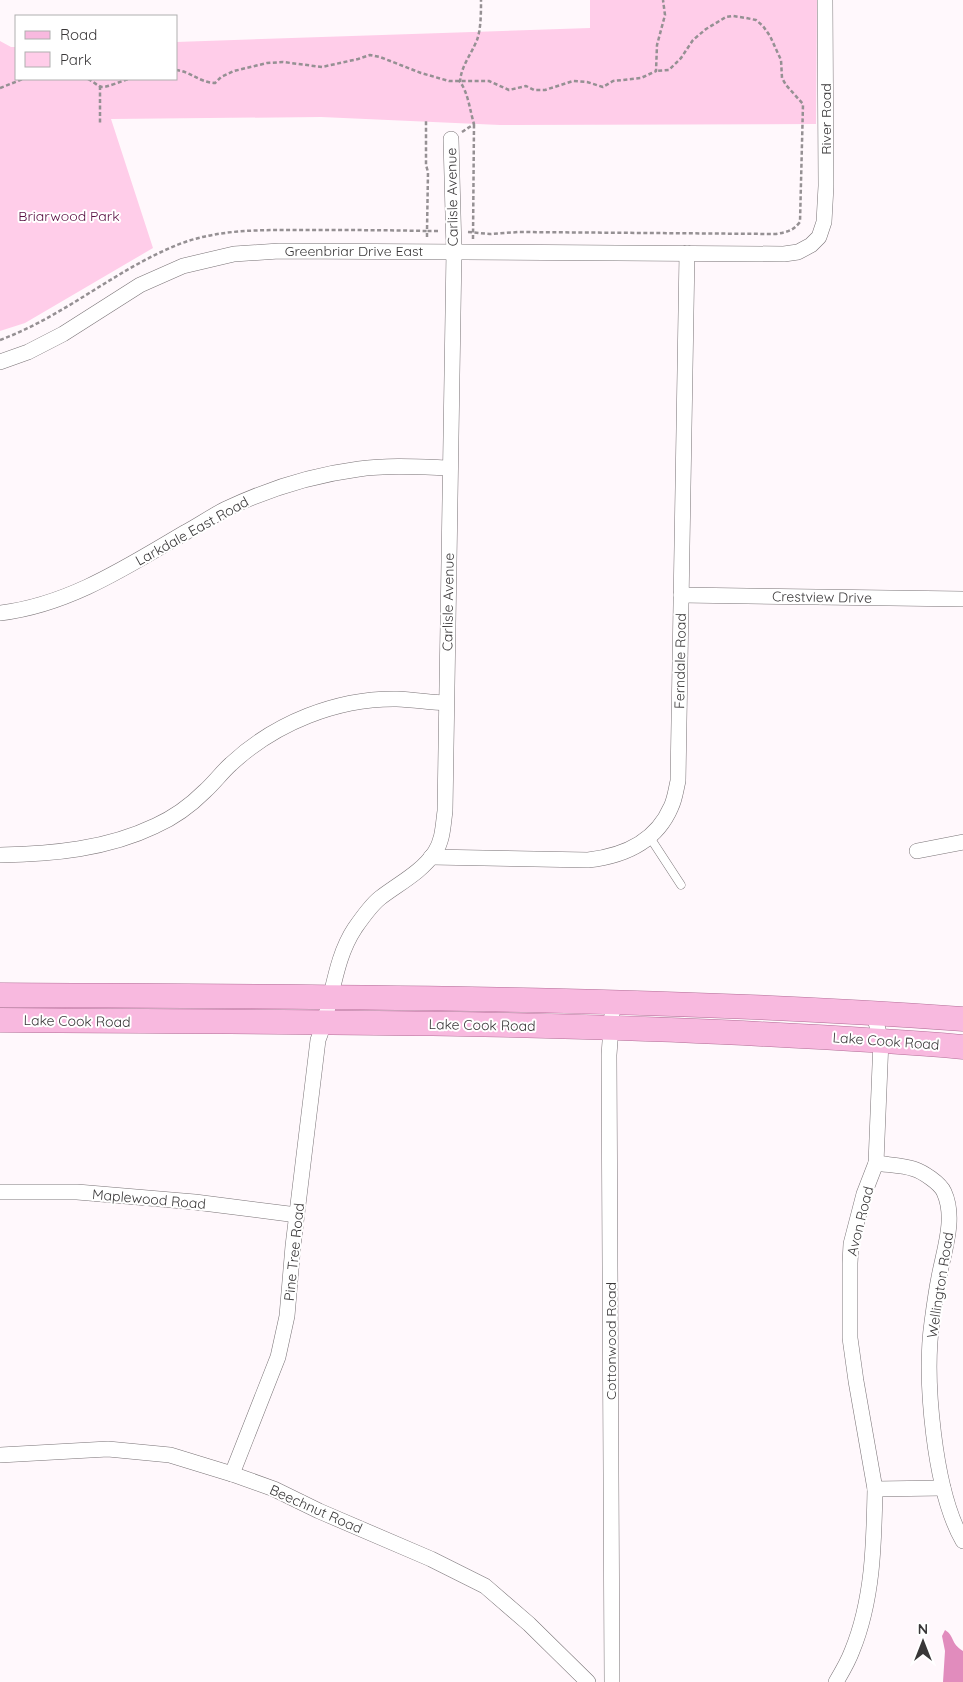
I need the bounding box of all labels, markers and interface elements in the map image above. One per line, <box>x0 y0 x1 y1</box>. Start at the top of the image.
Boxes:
legend <box>15 15 178 80</box>
text: Road <box>60 25 97 44</box>
text: Park <box>60 50 92 69</box>
street label: River Road <box>817 83 835 155</box>
street label: Carlisle Avenue <box>442 148 462 246</box>
park label: Briarwood Park <box>18 207 120 225</box>
street label: Greenbriar Drive East <box>285 242 424 260</box>
street label: Larkdale East Road <box>132 492 252 570</box>
street label: Carlisle Avenue <box>438 553 458 651</box>
street label: Crestview Drive <box>772 587 872 607</box>
street label: Ferndale Road <box>670 613 690 709</box>
street label: Lake Cook Road <box>23 1011 131 1031</box>
street label: Lake Cook Road <box>428 1015 536 1035</box>
street label: Lake Cook Road <box>832 1028 940 1054</box>
street label: Avon Road <box>843 1184 877 1258</box>
street label: Maplewood Road <box>91 1185 207 1213</box>
street label: Pine Tree Road <box>280 1202 308 1302</box>
street label: Wellington Road <box>923 1231 957 1339</box>
street label: Cottonwood Road <box>602 1282 620 1400</box>
street label: Beechnut Road <box>267 1481 365 1537</box>
north arrow <box>898 1617 948 1667</box>
text: N <box>918 1620 928 1638</box>

